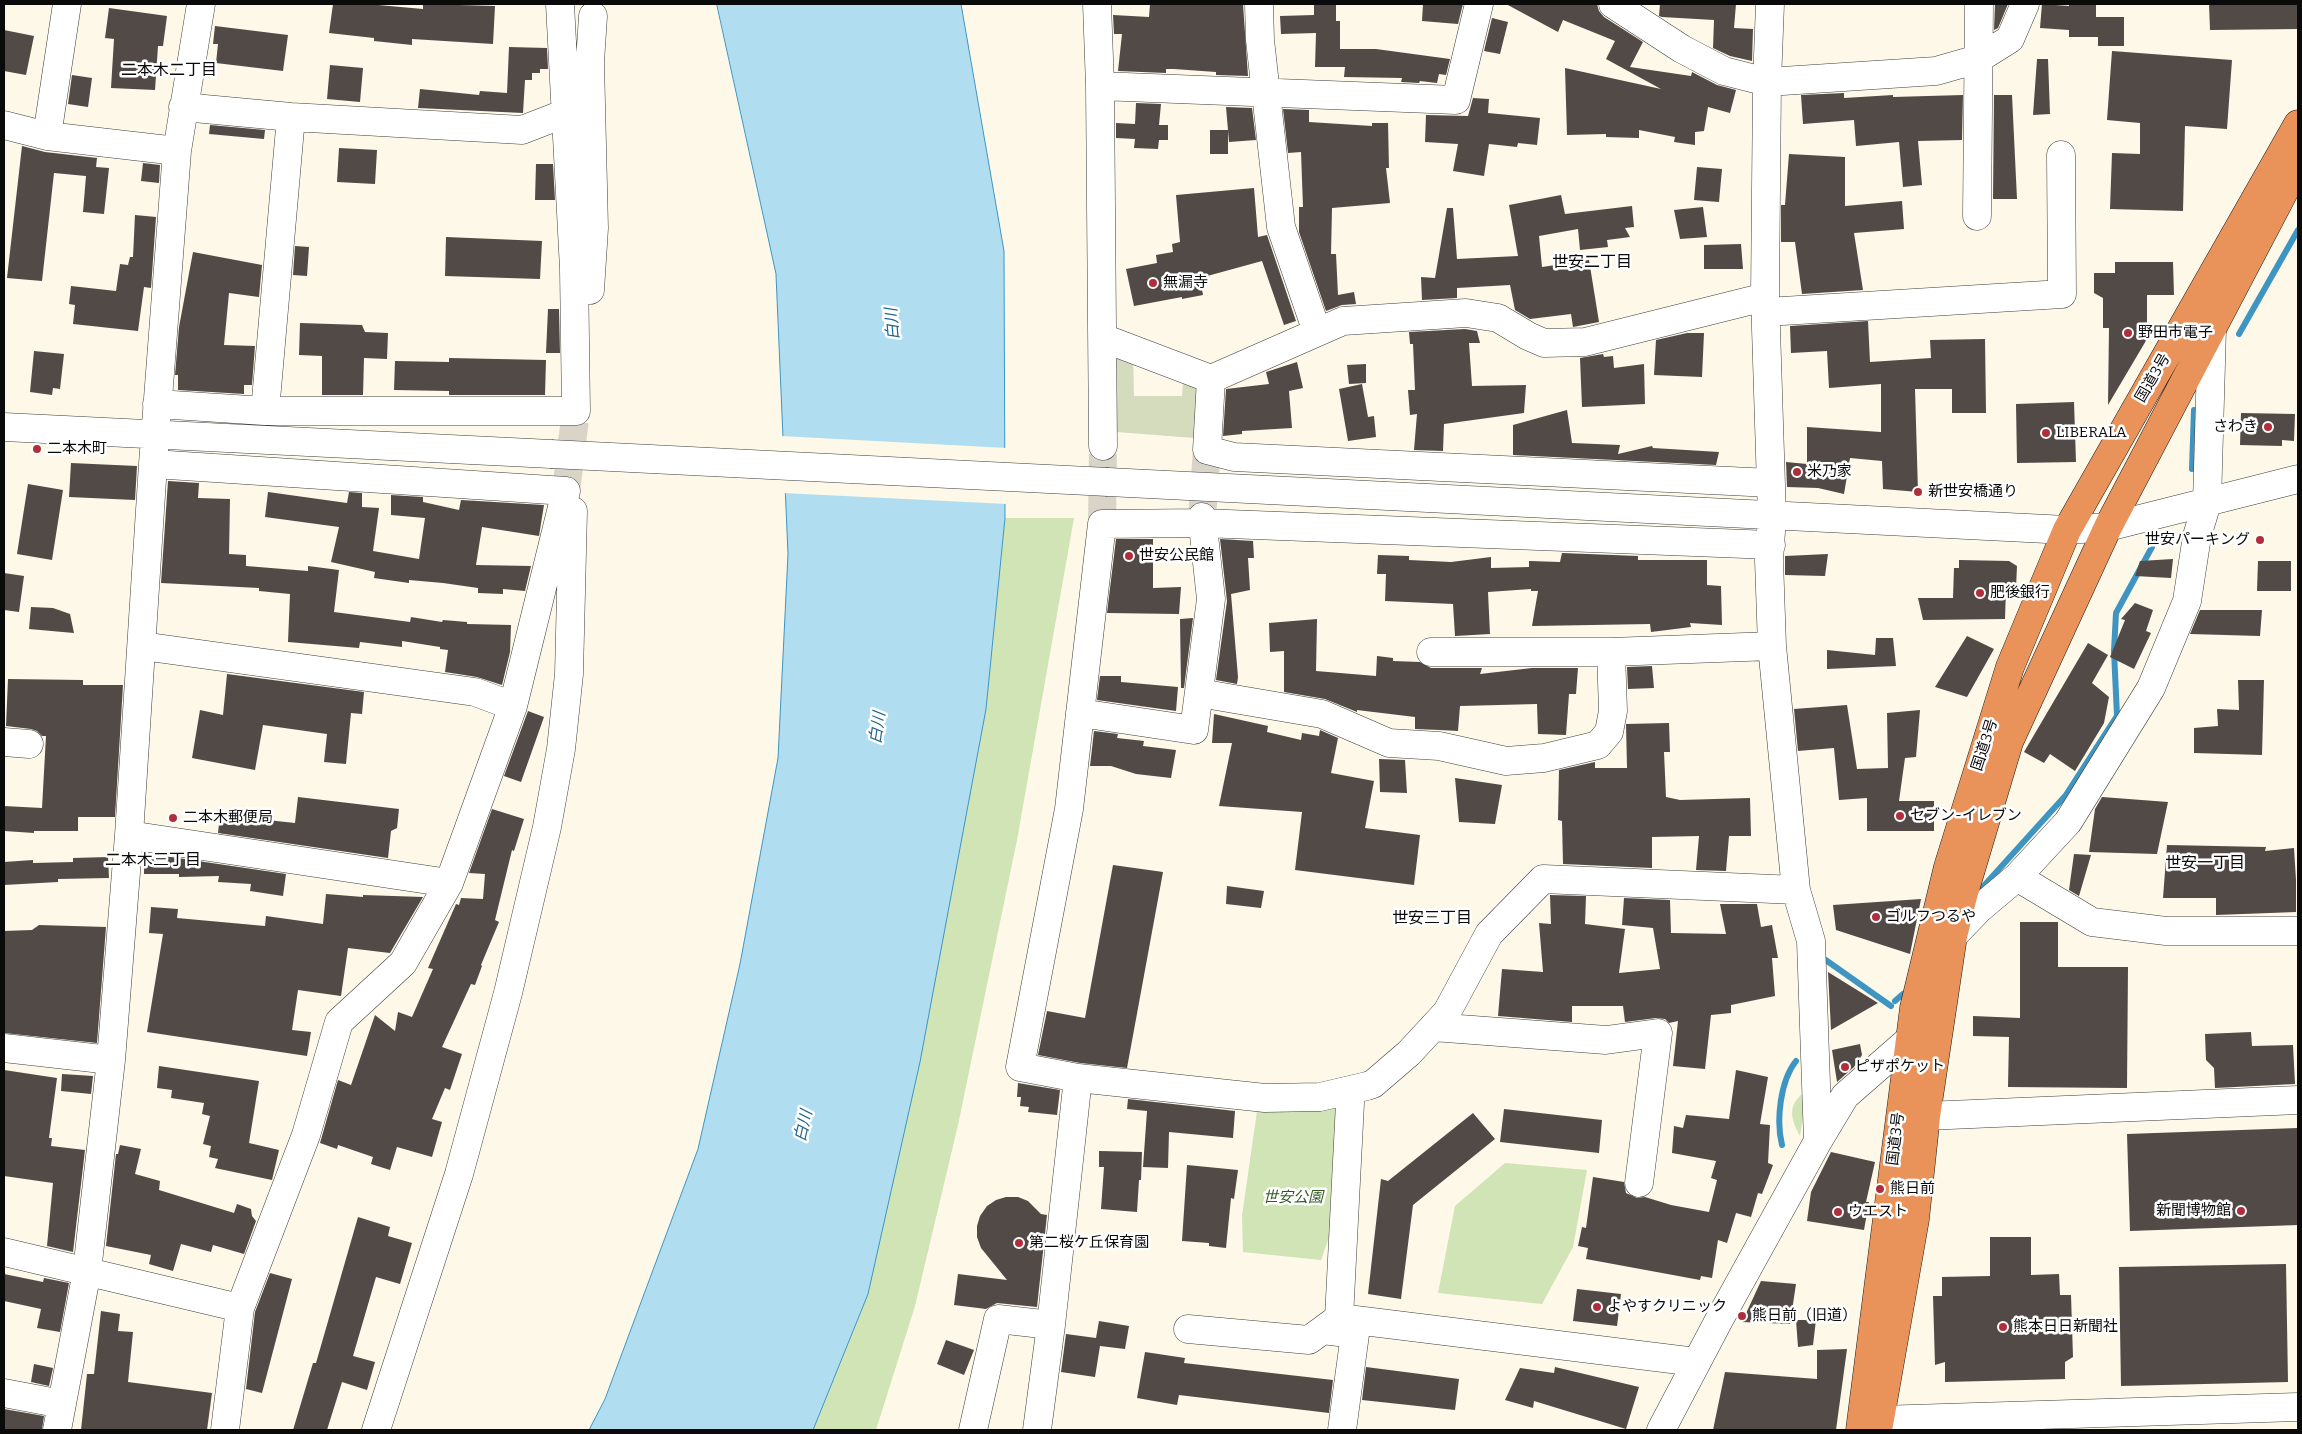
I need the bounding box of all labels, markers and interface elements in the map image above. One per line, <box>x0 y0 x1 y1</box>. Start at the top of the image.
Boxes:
district label: 二本木二丁目 <box>121 61 217 81</box>
district label: 世安二丁目 <box>1552 253 1632 273</box>
place label: 無漏寺 <box>1163 274 1208 292</box>
marker: 無漏寺 <box>1147 277 1159 289</box>
water label: 白川 <box>882 307 904 341</box>
place label: 野田市電子 <box>2138 324 2213 342</box>
marker: 野田市電子 <box>2122 327 2134 339</box>
street label: 国道3号 <box>2132 350 2174 406</box>
place label: さわき <box>2213 418 2258 436</box>
marker: さわき <box>2262 421 2274 433</box>
place label: LIBERALA <box>2056 424 2127 442</box>
marker: LIBERALA <box>2040 427 2052 439</box>
place label: 二本木町 <box>47 440 107 458</box>
marker: 二本木町 <box>31 443 43 455</box>
place label: 米乃家 <box>1807 463 1852 481</box>
marker: 米乃家 <box>1791 466 1803 478</box>
place label: 新世安橋通り <box>1928 483 2018 501</box>
marker: 新世安橋通り <box>1912 486 1924 498</box>
place label: 世安パーキング <box>2145 531 2250 549</box>
marker: 世安パーキング <box>2254 534 2266 546</box>
place label: 世安公民館 <box>1139 547 1214 565</box>
marker: 世安公民館 <box>1123 550 1135 562</box>
place label: 肥後銀行 <box>1990 584 2050 602</box>
marker: 肥後銀行 <box>1974 587 1986 599</box>
water label: 白川 <box>866 711 890 745</box>
street label: 国道3号 <box>1968 717 2002 773</box>
place label: セブン-イレブン <box>1910 807 2022 825</box>
place label: 二本木郵便局 <box>183 809 273 827</box>
marker: セブン-イレブン <box>1894 810 1906 822</box>
marker: 二本木郵便局 <box>167 812 179 824</box>
district label: 二本木三丁目 <box>105 851 201 871</box>
district label: 世安一丁目 <box>2165 854 2245 874</box>
place label: ゴルフつるや <box>1886 908 1976 926</box>
district label: 世安三丁目 <box>1392 909 1472 929</box>
marker: ゴルフつるや <box>1870 911 1882 923</box>
place label: ピザポケット <box>1855 1058 1945 1076</box>
marker: ピザポケット <box>1839 1061 1851 1073</box>
water label: 白川 <box>791 1108 817 1144</box>
street label: 国道3号 <box>1884 1111 1908 1167</box>
place label: 熊日前 <box>1890 1180 1935 1198</box>
marker: 熊日前 <box>1874 1183 1886 1195</box>
park label: 世安公園 <box>1263 1189 1323 1207</box>
place label: 新聞博物館 <box>2156 1202 2231 1220</box>
place label: ウエスト <box>1848 1203 1908 1221</box>
marker: 新聞博物館 <box>2235 1205 2247 1217</box>
marker: ウエスト <box>1832 1206 1844 1218</box>
place label: 第二桜ケ丘保育園 <box>1029 1234 1149 1252</box>
marker: 第二桜ケ丘保育園 <box>1013 1237 1025 1249</box>
place label: よやすクリニック <box>1607 1298 1727 1316</box>
marker: よやすクリニック <box>1591 1301 1603 1313</box>
place label: 熊日前（旧道） <box>1752 1307 1857 1325</box>
marker: 熊日前（旧道） <box>1736 1310 1748 1322</box>
place label: 熊本日日新聞社 <box>2013 1318 2118 1336</box>
marker: 熊本日日新聞社 <box>1997 1321 2009 1333</box>

